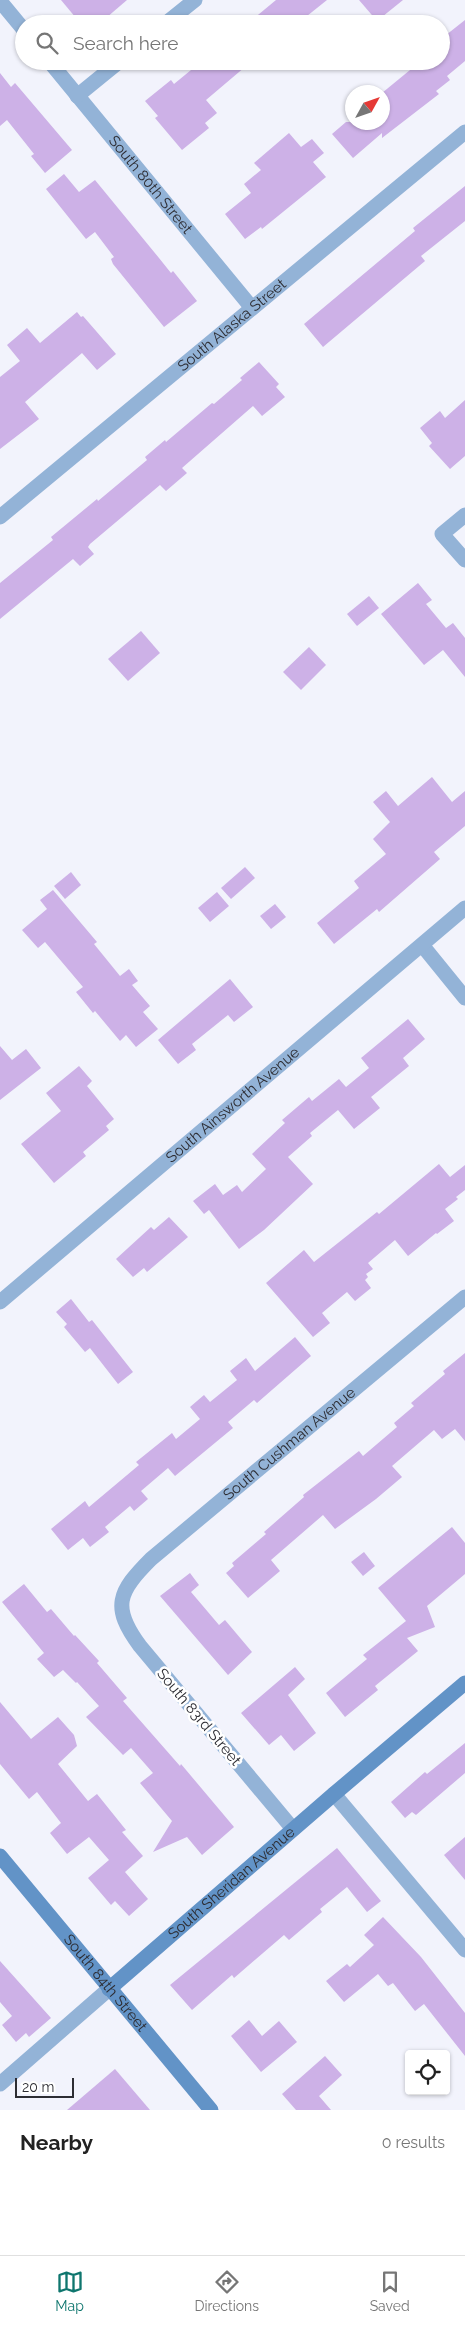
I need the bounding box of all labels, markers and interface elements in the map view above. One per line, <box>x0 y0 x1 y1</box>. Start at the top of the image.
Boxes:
search box <box>15 15 450 70</box>
icon: search <box>33 29 61 57</box>
text: Search here <box>73 32 179 54</box>
north arrow <box>345 85 390 130</box>
street label: South 80th Street <box>105 132 196 237</box>
street label: South Alaska Street <box>174 275 290 375</box>
street label: South Ainsworth Avenue <box>162 1043 303 1166</box>
street label: South Cushman Avenue <box>220 1383 359 1504</box>
street label: South 83rd Street <box>153 1665 245 1769</box>
street label: South Sheridan Avenue <box>164 1823 299 1943</box>
street label: South 84th Street <box>60 1931 151 2035</box>
map controls <box>405 2050 450 2095</box>
button: locate <box>405 2050 450 2095</box>
scale bar <box>15 2075 74 2098</box>
text: 20 m <box>22 2079 54 2095</box>
text: Nearby <box>20 2130 93 2155</box>
text: 0 results <box>382 2133 445 2152</box>
tab: Map <box>55 2268 84 2314</box>
tab: Directions <box>194 2268 259 2314</box>
tab: Saved <box>370 2268 410 2314</box>

